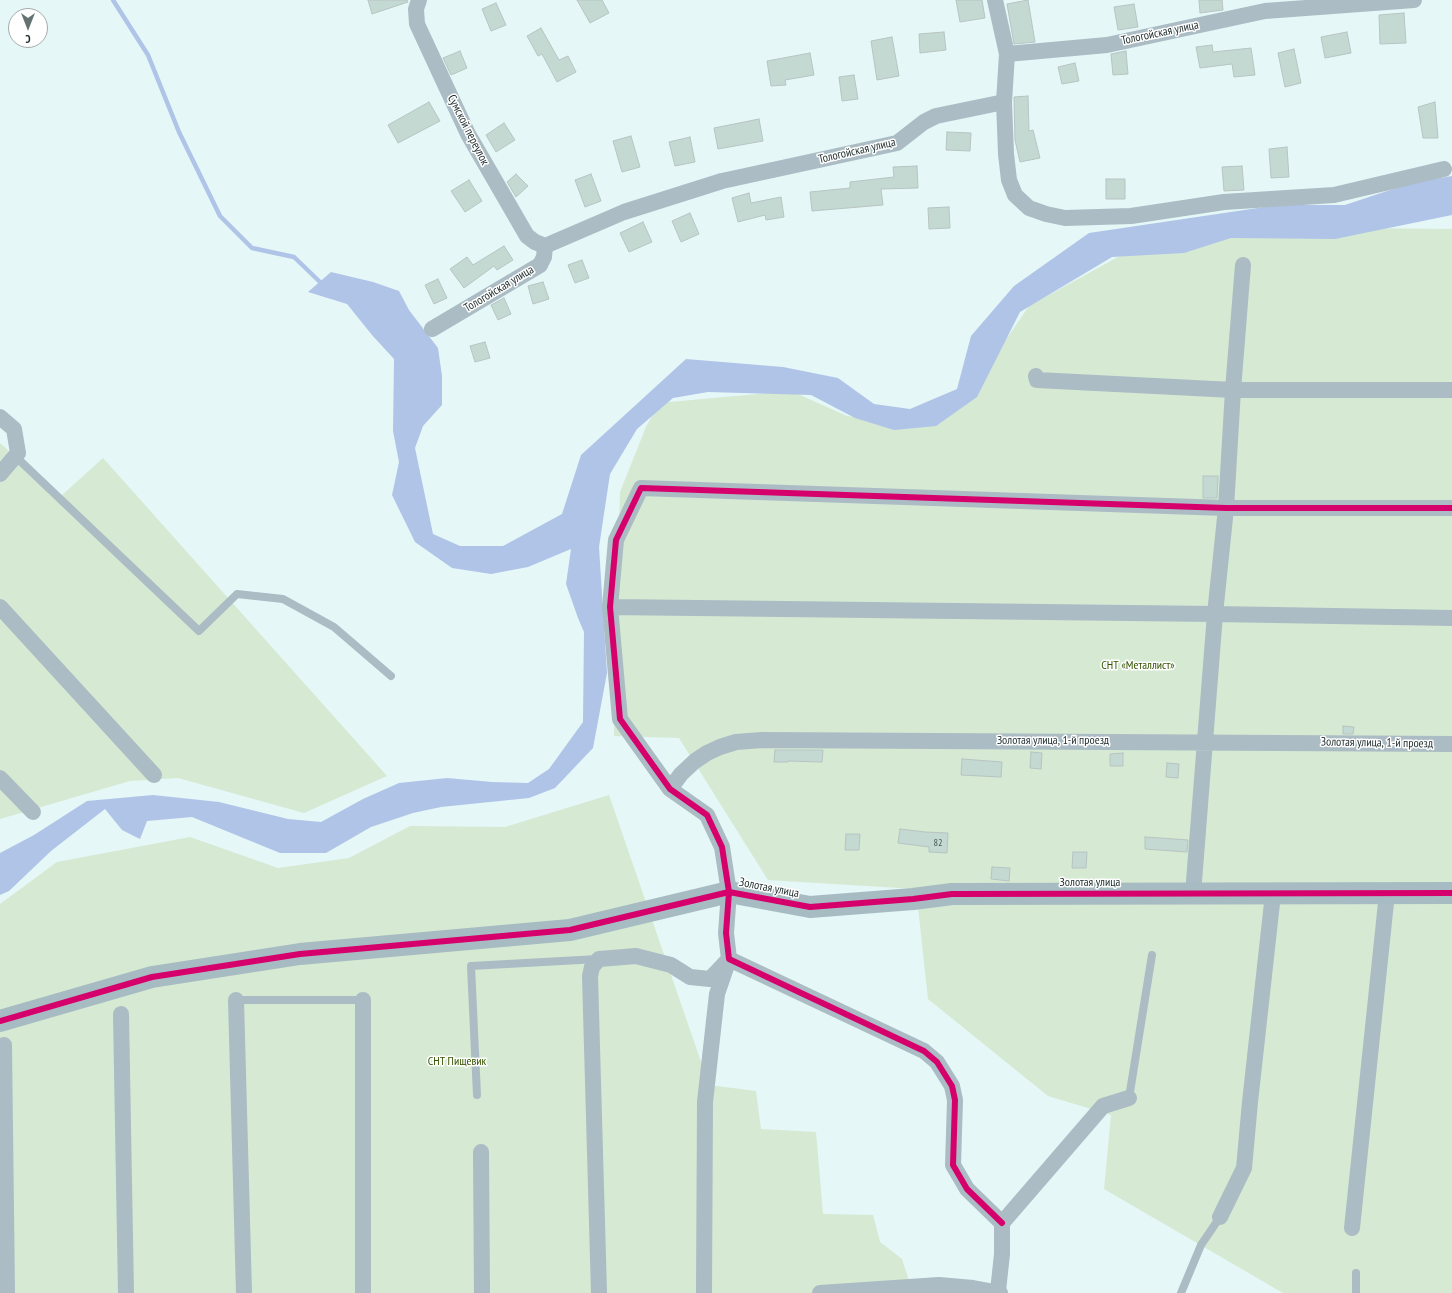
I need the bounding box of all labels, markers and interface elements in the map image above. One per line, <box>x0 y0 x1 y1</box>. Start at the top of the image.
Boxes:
north arrow <box>8 8 48 48</box>
street label: Тологойская улица <box>1120 18 1200 48</box>
text: С <box>25 32 31 46</box>
street label: Сумской переулок <box>444 92 492 168</box>
street label: Тологойская улица <box>817 135 897 167</box>
street label: Тологойская улица <box>462 263 536 315</box>
park label: СНТ «Металлист» <box>1101 659 1175 673</box>
street label: Золотая улица, 1-й проезд <box>997 734 1109 748</box>
street label: Золотая улица, 1-й проезд <box>1321 735 1433 751</box>
house number: 82 <box>934 837 942 849</box>
street label: Золотая улица <box>738 875 800 901</box>
street label: Золотая улица <box>1060 876 1120 890</box>
park label: СНТ Пищевик <box>428 1055 486 1069</box>

